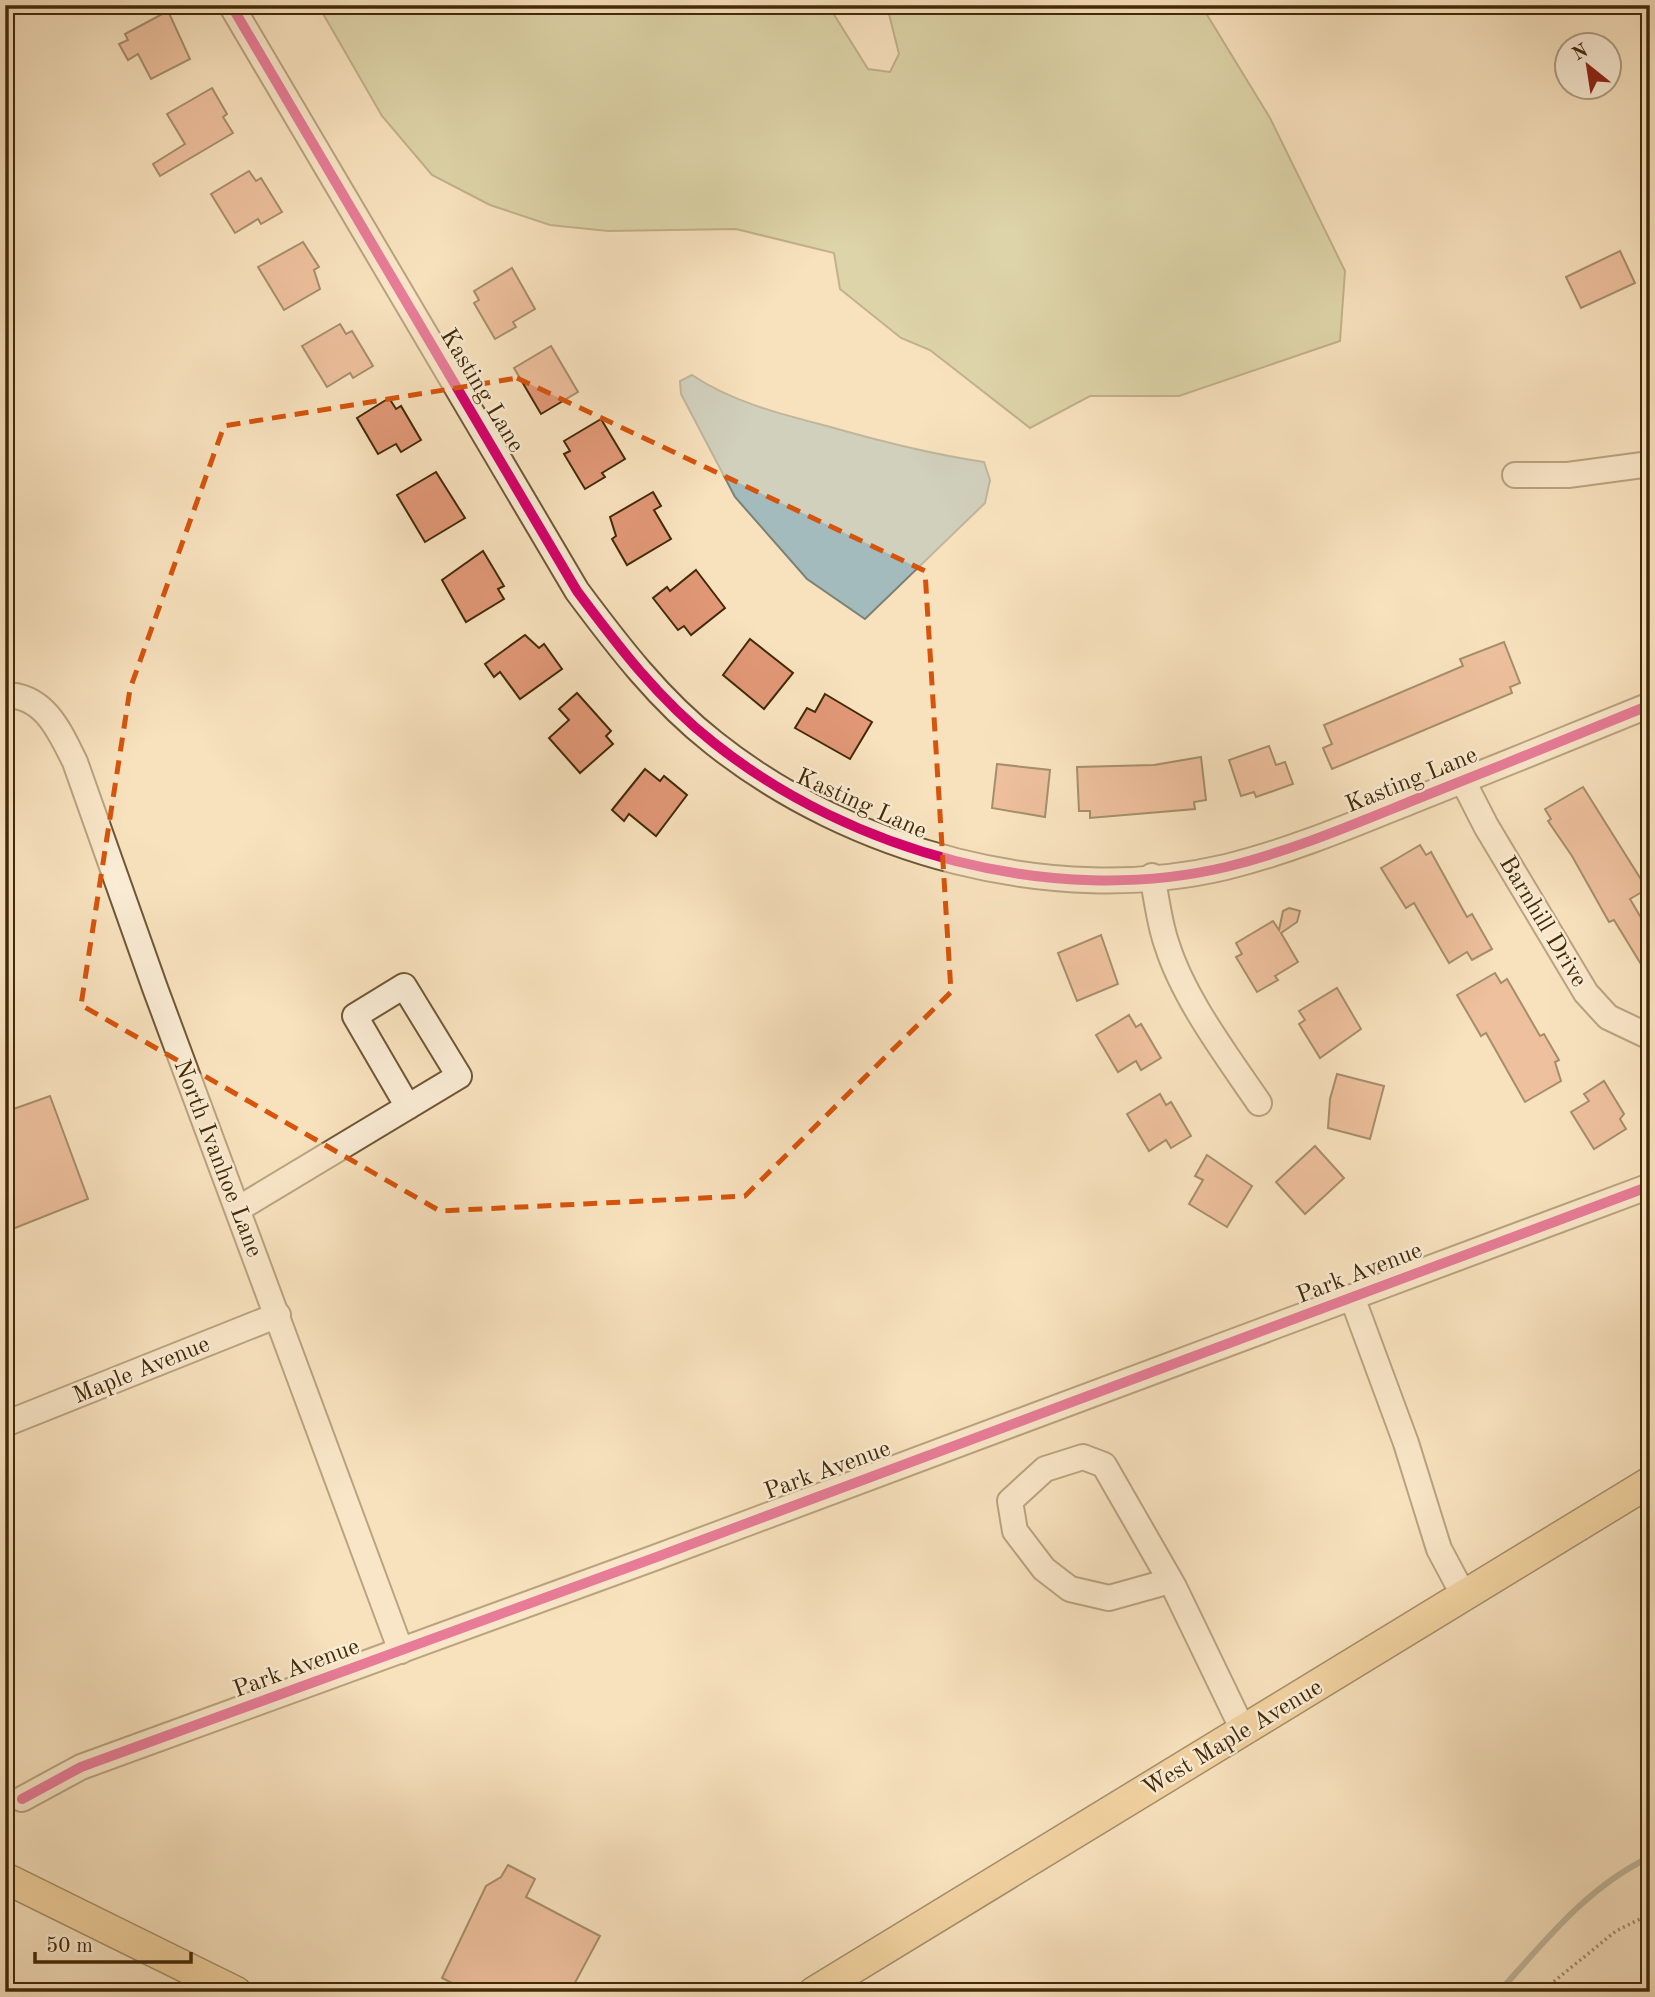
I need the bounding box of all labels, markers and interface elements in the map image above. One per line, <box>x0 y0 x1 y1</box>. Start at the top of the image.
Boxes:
north arrow <box>1554 32 1624 102</box>
text: N <box>1570 41 1592 65</box>
street label: Kasting Lane <box>435 325 528 457</box>
street label: Kasting Lane <box>1342 744 1481 818</box>
street label: Kasting Lane <box>792 765 930 844</box>
street label: Barnhill Drive <box>1494 852 1591 992</box>
street label: North Ivanhoe Lane <box>168 1057 266 1261</box>
street label: Park Avenue <box>1294 1239 1426 1309</box>
street label: Maple Avenue <box>70 1333 213 1409</box>
street label: Park Avenue <box>761 1437 894 1505</box>
street label: Park Avenue <box>230 1635 363 1703</box>
street label: West Maple Avenue <box>1139 1676 1327 1802</box>
scale bar <box>35 1920 191 1964</box>
text: 50 m <box>46 1936 93 1957</box>

